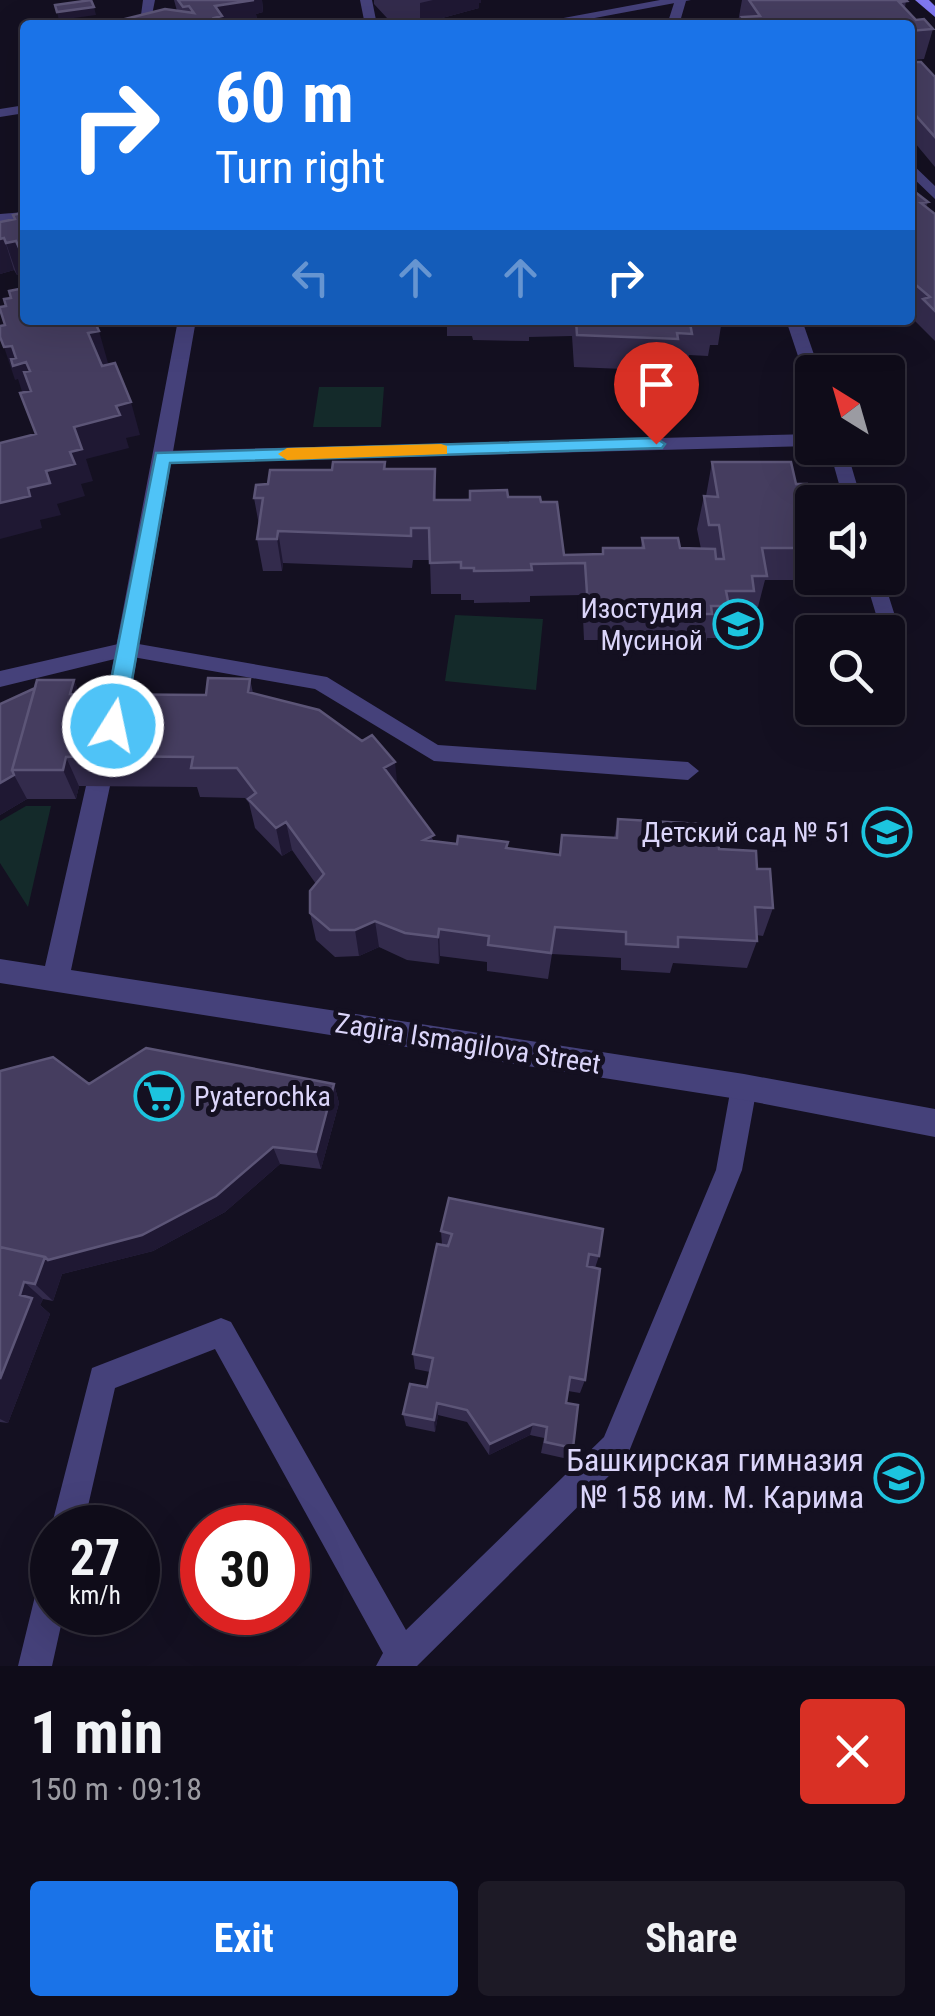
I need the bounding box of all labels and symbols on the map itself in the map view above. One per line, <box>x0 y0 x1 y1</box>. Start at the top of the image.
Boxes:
pin <box>614 342 699 445</box>
north arrow <box>795 355 905 465</box>
place label: Изостудия Мусиной <box>580 592 703 657</box>
school or university icon: Изостудия Мусиной <box>712 598 764 650</box>
position arrow <box>61 674 165 778</box>
school or university icon: Детский сад № 51 <box>861 806 913 858</box>
place label: Детский сад № 51 <box>642 816 852 849</box>
street label: Zagira Ismagilova Street <box>333 1006 603 1081</box>
supermarket icon: Pyaterochka <box>133 1070 185 1122</box>
place label: Pyaterochka <box>194 1080 331 1113</box>
place label: Башкирская гимназия № 158 им. М. Карима <box>566 1441 864 1516</box>
school or university icon: Башкирская гимназия № 158 им. М. Карима <box>873 1452 925 1504</box>
speed limit sign: 30 <box>180 1505 310 1635</box>

